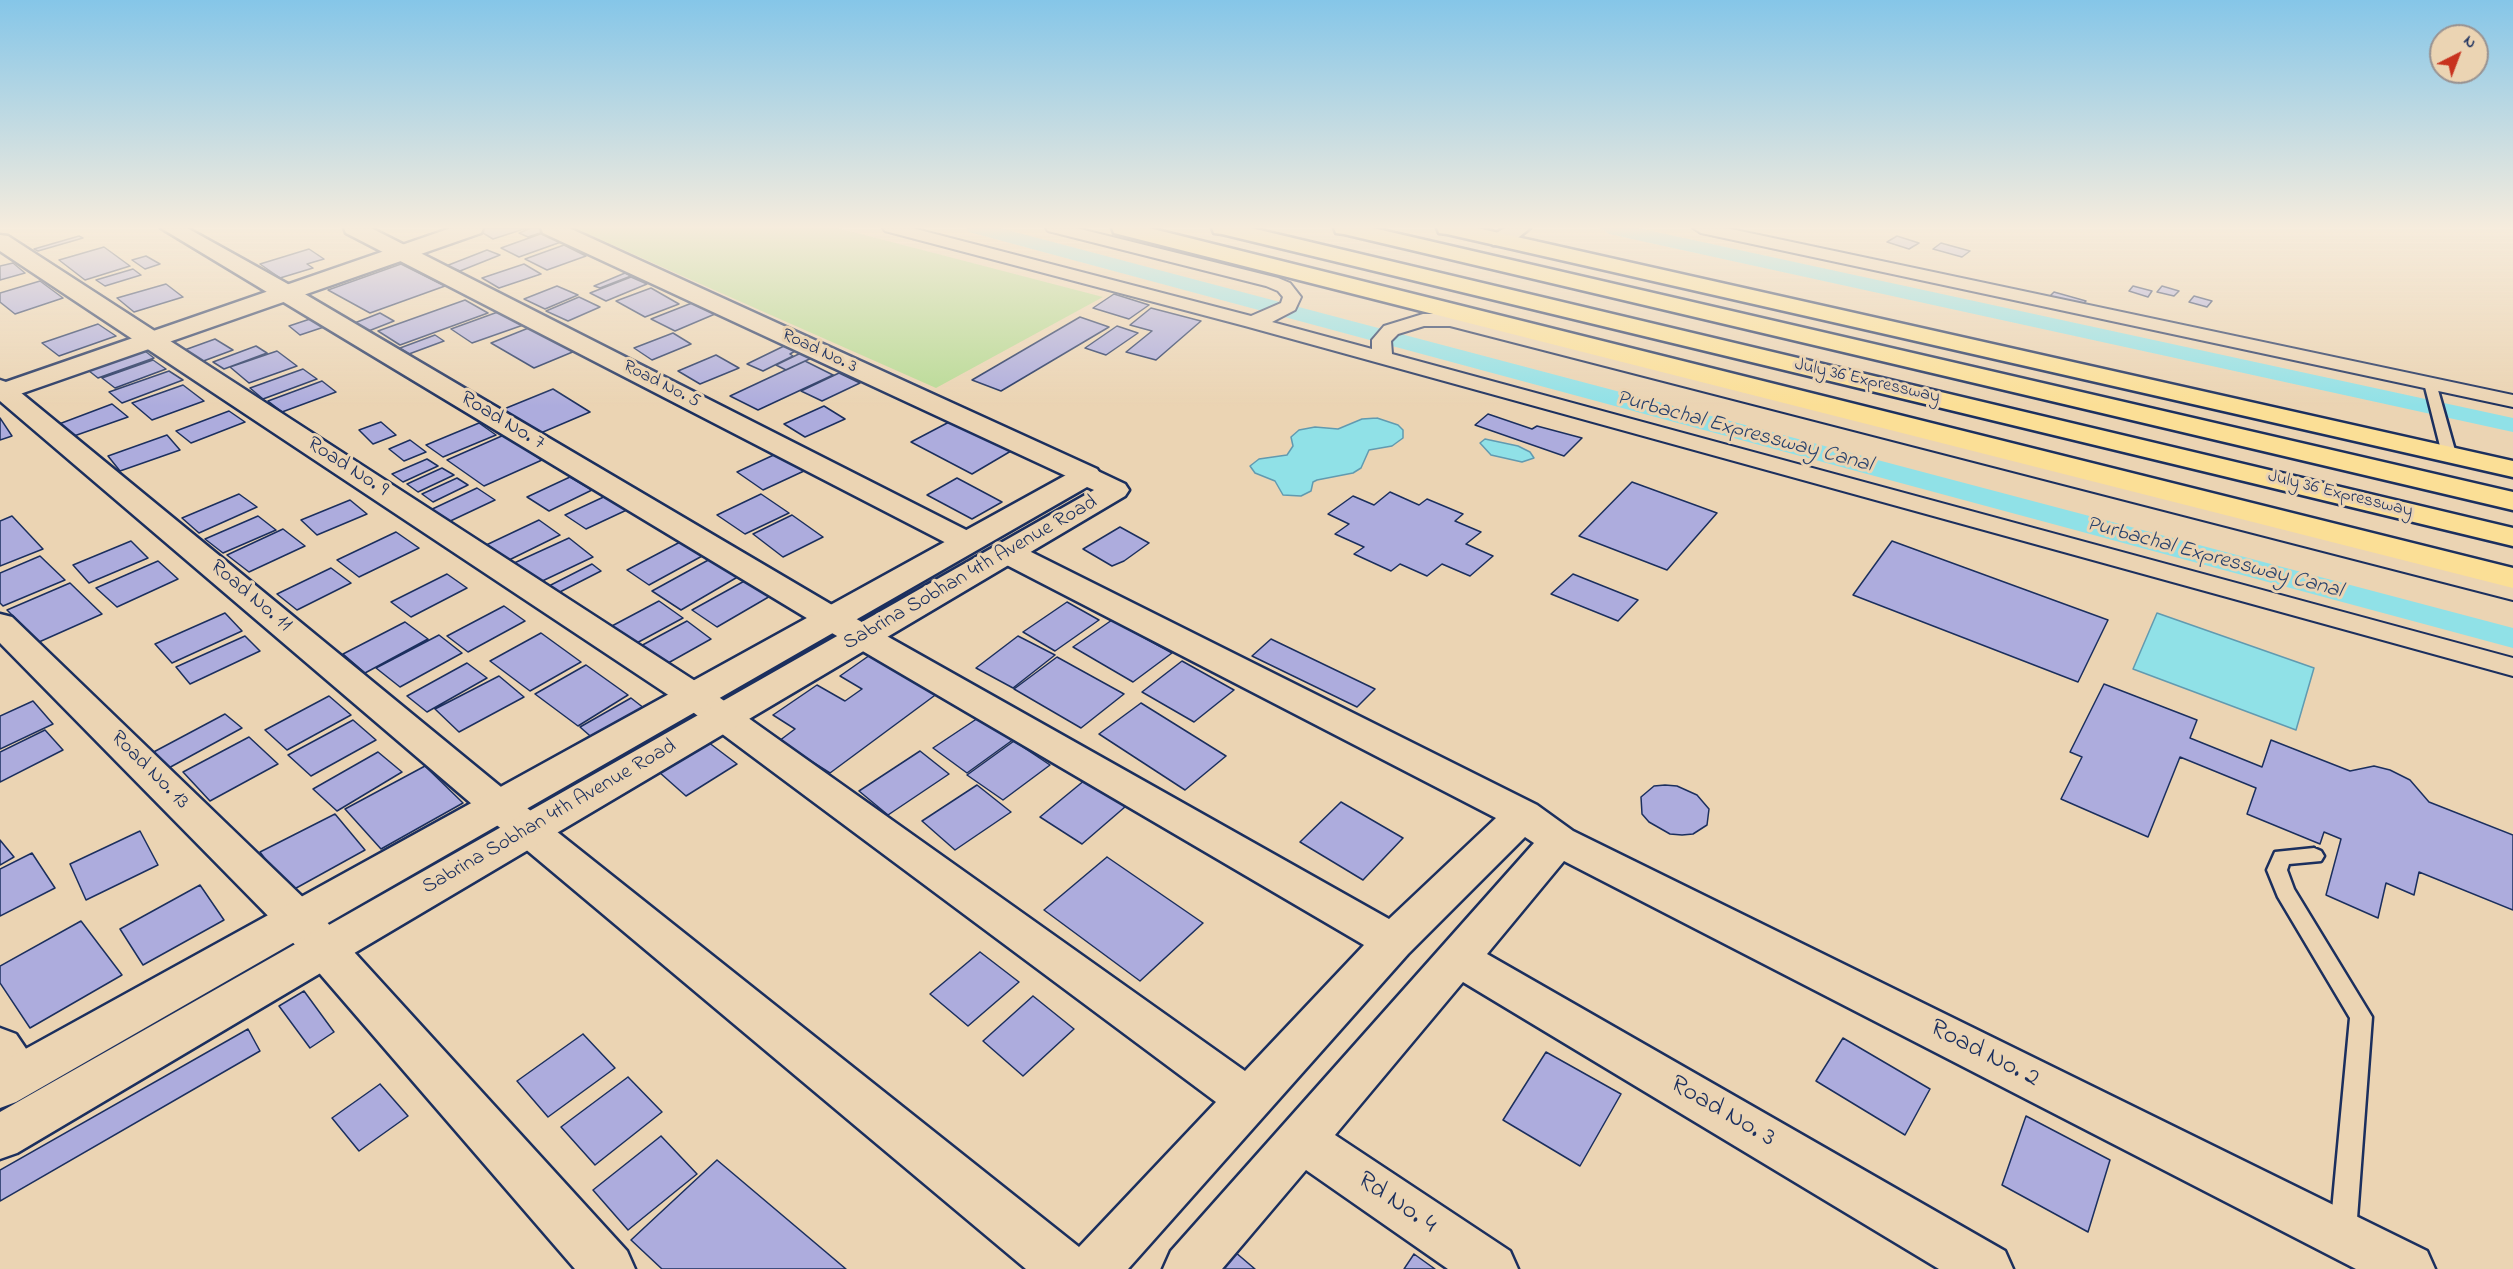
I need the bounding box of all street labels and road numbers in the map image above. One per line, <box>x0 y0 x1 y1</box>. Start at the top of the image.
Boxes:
street label: Road No. 3 <box>778 325 860 379</box>
street label: July 36 Expressway <box>1792 355 1942 409</box>
street label: Road No. 5 <box>619 356 703 414</box>
street label: Road No. 7 <box>455 387 549 457</box>
street label: Road No. 9 <box>302 432 392 504</box>
street label: July 36 Expressway <box>2265 467 2415 523</box>
street label: Sabrina Sobhan 4th Avenue Road <box>840 491 1102 657</box>
street label: Road No. 11 <box>204 556 296 638</box>
street label: Road No. 13 <box>104 726 194 816</box>
street label: Sabrina Sobhan 4th Avenue Road <box>419 735 681 901</box>
street label: Road No. 2 <box>1924 1014 2044 1096</box>
street label: Road No. 3 <box>1664 1070 1780 1156</box>
street label: Rd No. 4 <box>1350 1166 1442 1242</box>

